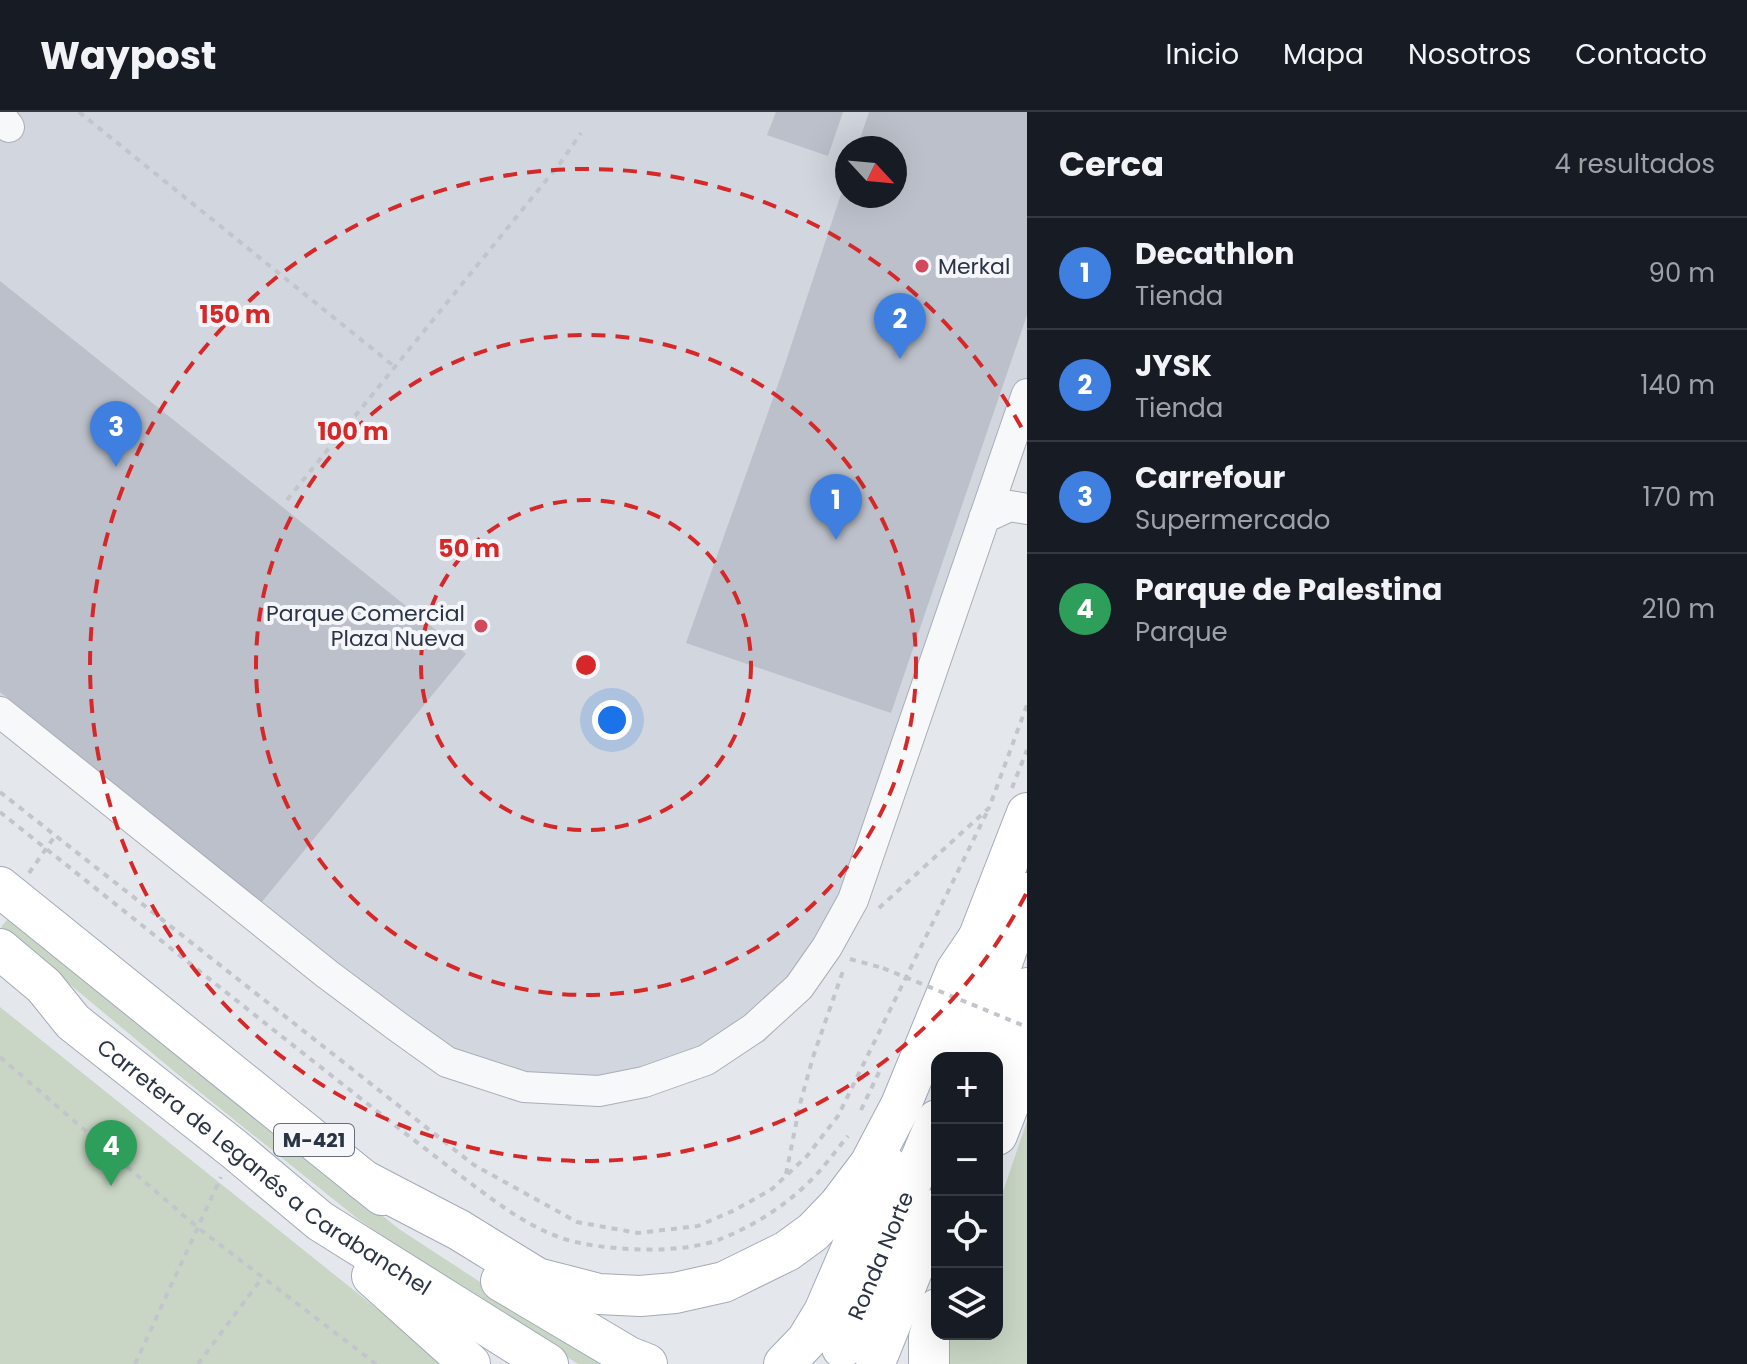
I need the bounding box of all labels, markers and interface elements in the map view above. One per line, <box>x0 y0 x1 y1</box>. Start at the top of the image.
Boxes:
text: Waypost <box>40 29 216 82</box>
text: Inicio <box>1166 35 1239 74</box>
text: Mapa <box>1283 35 1364 74</box>
text: Nosotros <box>1408 35 1531 74</box>
text: Contacto <box>1575 35 1707 74</box>
north arrow <box>835 136 907 208</box>
text: Cerca <box>1059 140 1164 188</box>
text: 4 resultados <box>1554 146 1715 182</box>
text: Decathlon <box>1135 232 1294 275</box>
place label: Merkal <box>938 251 1010 282</box>
text: 1 <box>1080 255 1090 291</box>
text: 90 m <box>1649 255 1715 291</box>
marker: Merkal <box>913 257 931 275</box>
text: Tienda <box>1135 278 1223 314</box>
pin: 2 <box>874 293 926 359</box>
text: 150 m <box>200 298 270 331</box>
text: JYSK <box>1135 344 1212 387</box>
text: 2 <box>1078 367 1092 403</box>
text: 140 m <box>1640 367 1715 403</box>
text: Tienda <box>1135 390 1223 426</box>
pin: 3 <box>90 401 142 467</box>
text: 100 m <box>318 415 388 448</box>
text: Carrefour <box>1135 456 1285 499</box>
pin: 1 <box>810 474 862 540</box>
text: 3 <box>1077 479 1093 515</box>
text: 170 m <box>1642 479 1715 515</box>
text: Supermercado <box>1135 502 1330 538</box>
text: 50 m <box>438 532 500 565</box>
text: Parque de Palestina <box>1135 568 1442 611</box>
text: 4 <box>1076 591 1094 627</box>
text: 210 m <box>1642 591 1715 627</box>
place label: Parque Comercial Plaza Nueva <box>266 598 465 654</box>
text: Parque <box>1135 614 1228 650</box>
marker: Parque Comercial Plaza Nueva <box>472 617 490 635</box>
centre of rings <box>572 651 600 679</box>
your location <box>592 700 632 740</box>
street label: Carretera de Leganés a Carabanchel <box>91 1031 437 1302</box>
map controls <box>931 1052 1003 1340</box>
button: + <box>931 1052 1003 1124</box>
pin: 4 <box>85 1120 137 1186</box>
road number: M-421 <box>274 1124 354 1156</box>
button: − <box>931 1124 1003 1196</box>
street label: Ronda Norte <box>840 1187 921 1325</box>
button: locate <box>931 1196 1003 1268</box>
button: layers <box>931 1268 1003 1340</box>

